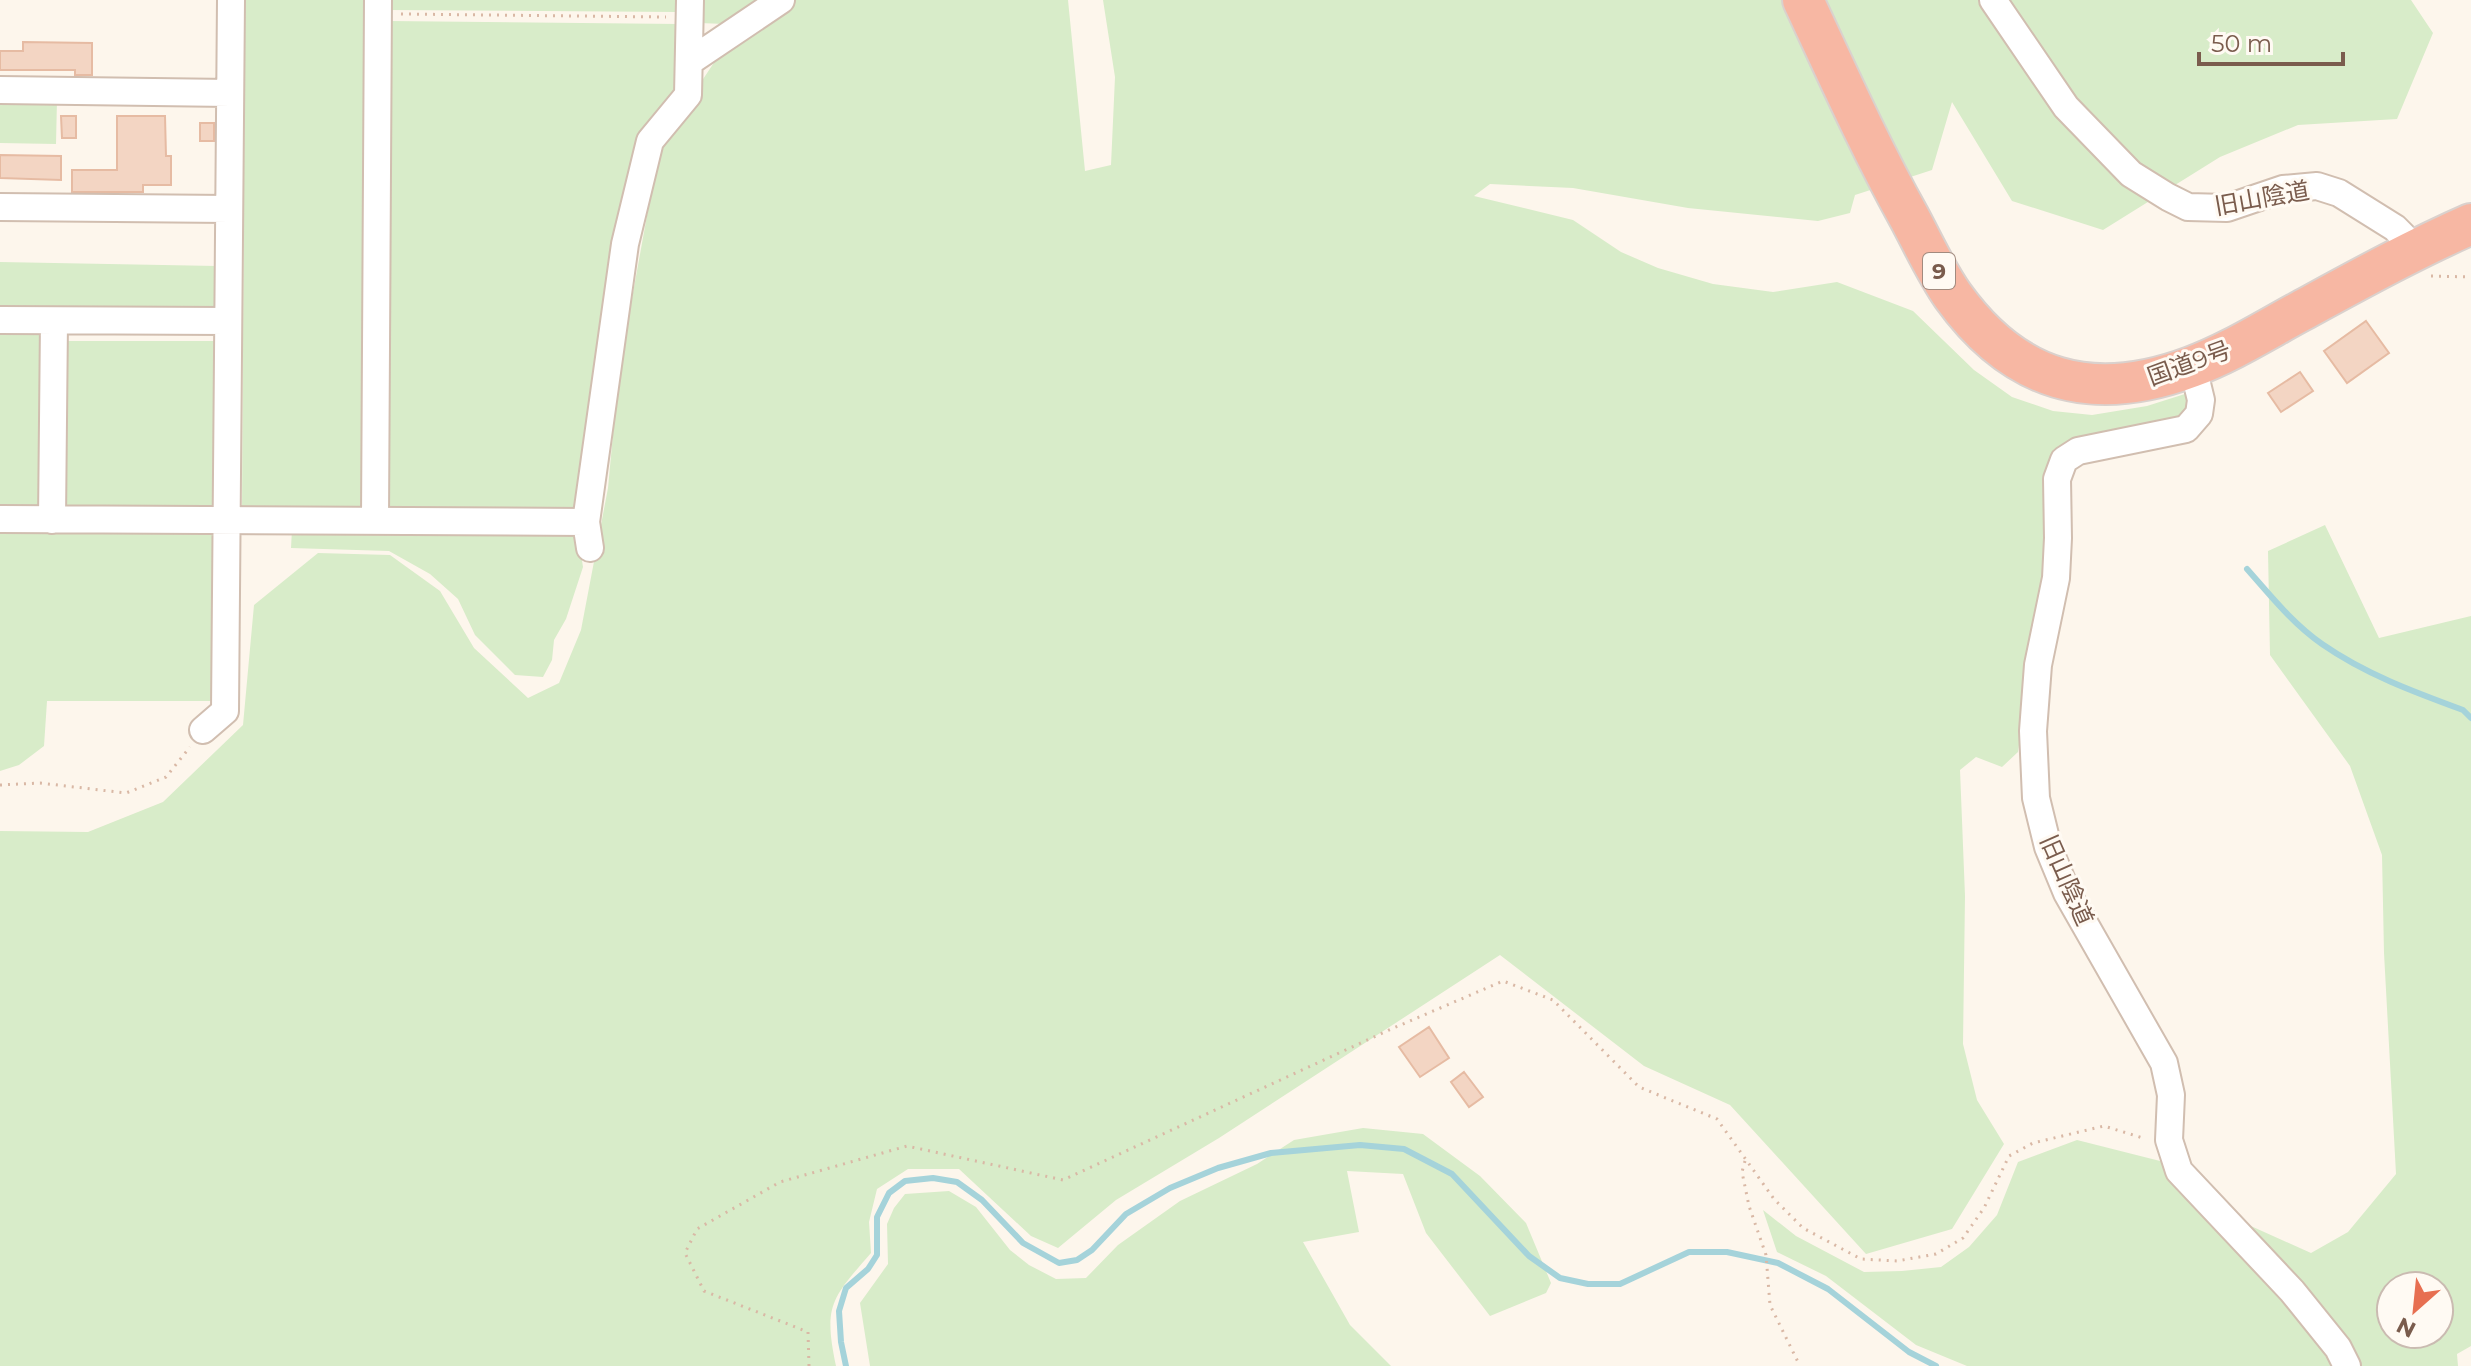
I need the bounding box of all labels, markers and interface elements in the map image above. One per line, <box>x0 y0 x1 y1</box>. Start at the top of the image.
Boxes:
scale bar <box>2199 16 2343 66</box>
text: 50 m <box>2211 29 2272 58</box>
street label: 旧山陰道 <box>2212 175 2312 221</box>
road number: 9 <box>1923 253 1955 289</box>
street label: 国道9号 <box>2143 335 2235 391</box>
street label: 旧山陰道 <box>2034 830 2100 930</box>
north arrow <box>2375 1270 2455 1350</box>
text: N <box>2392 1311 2420 1343</box>

